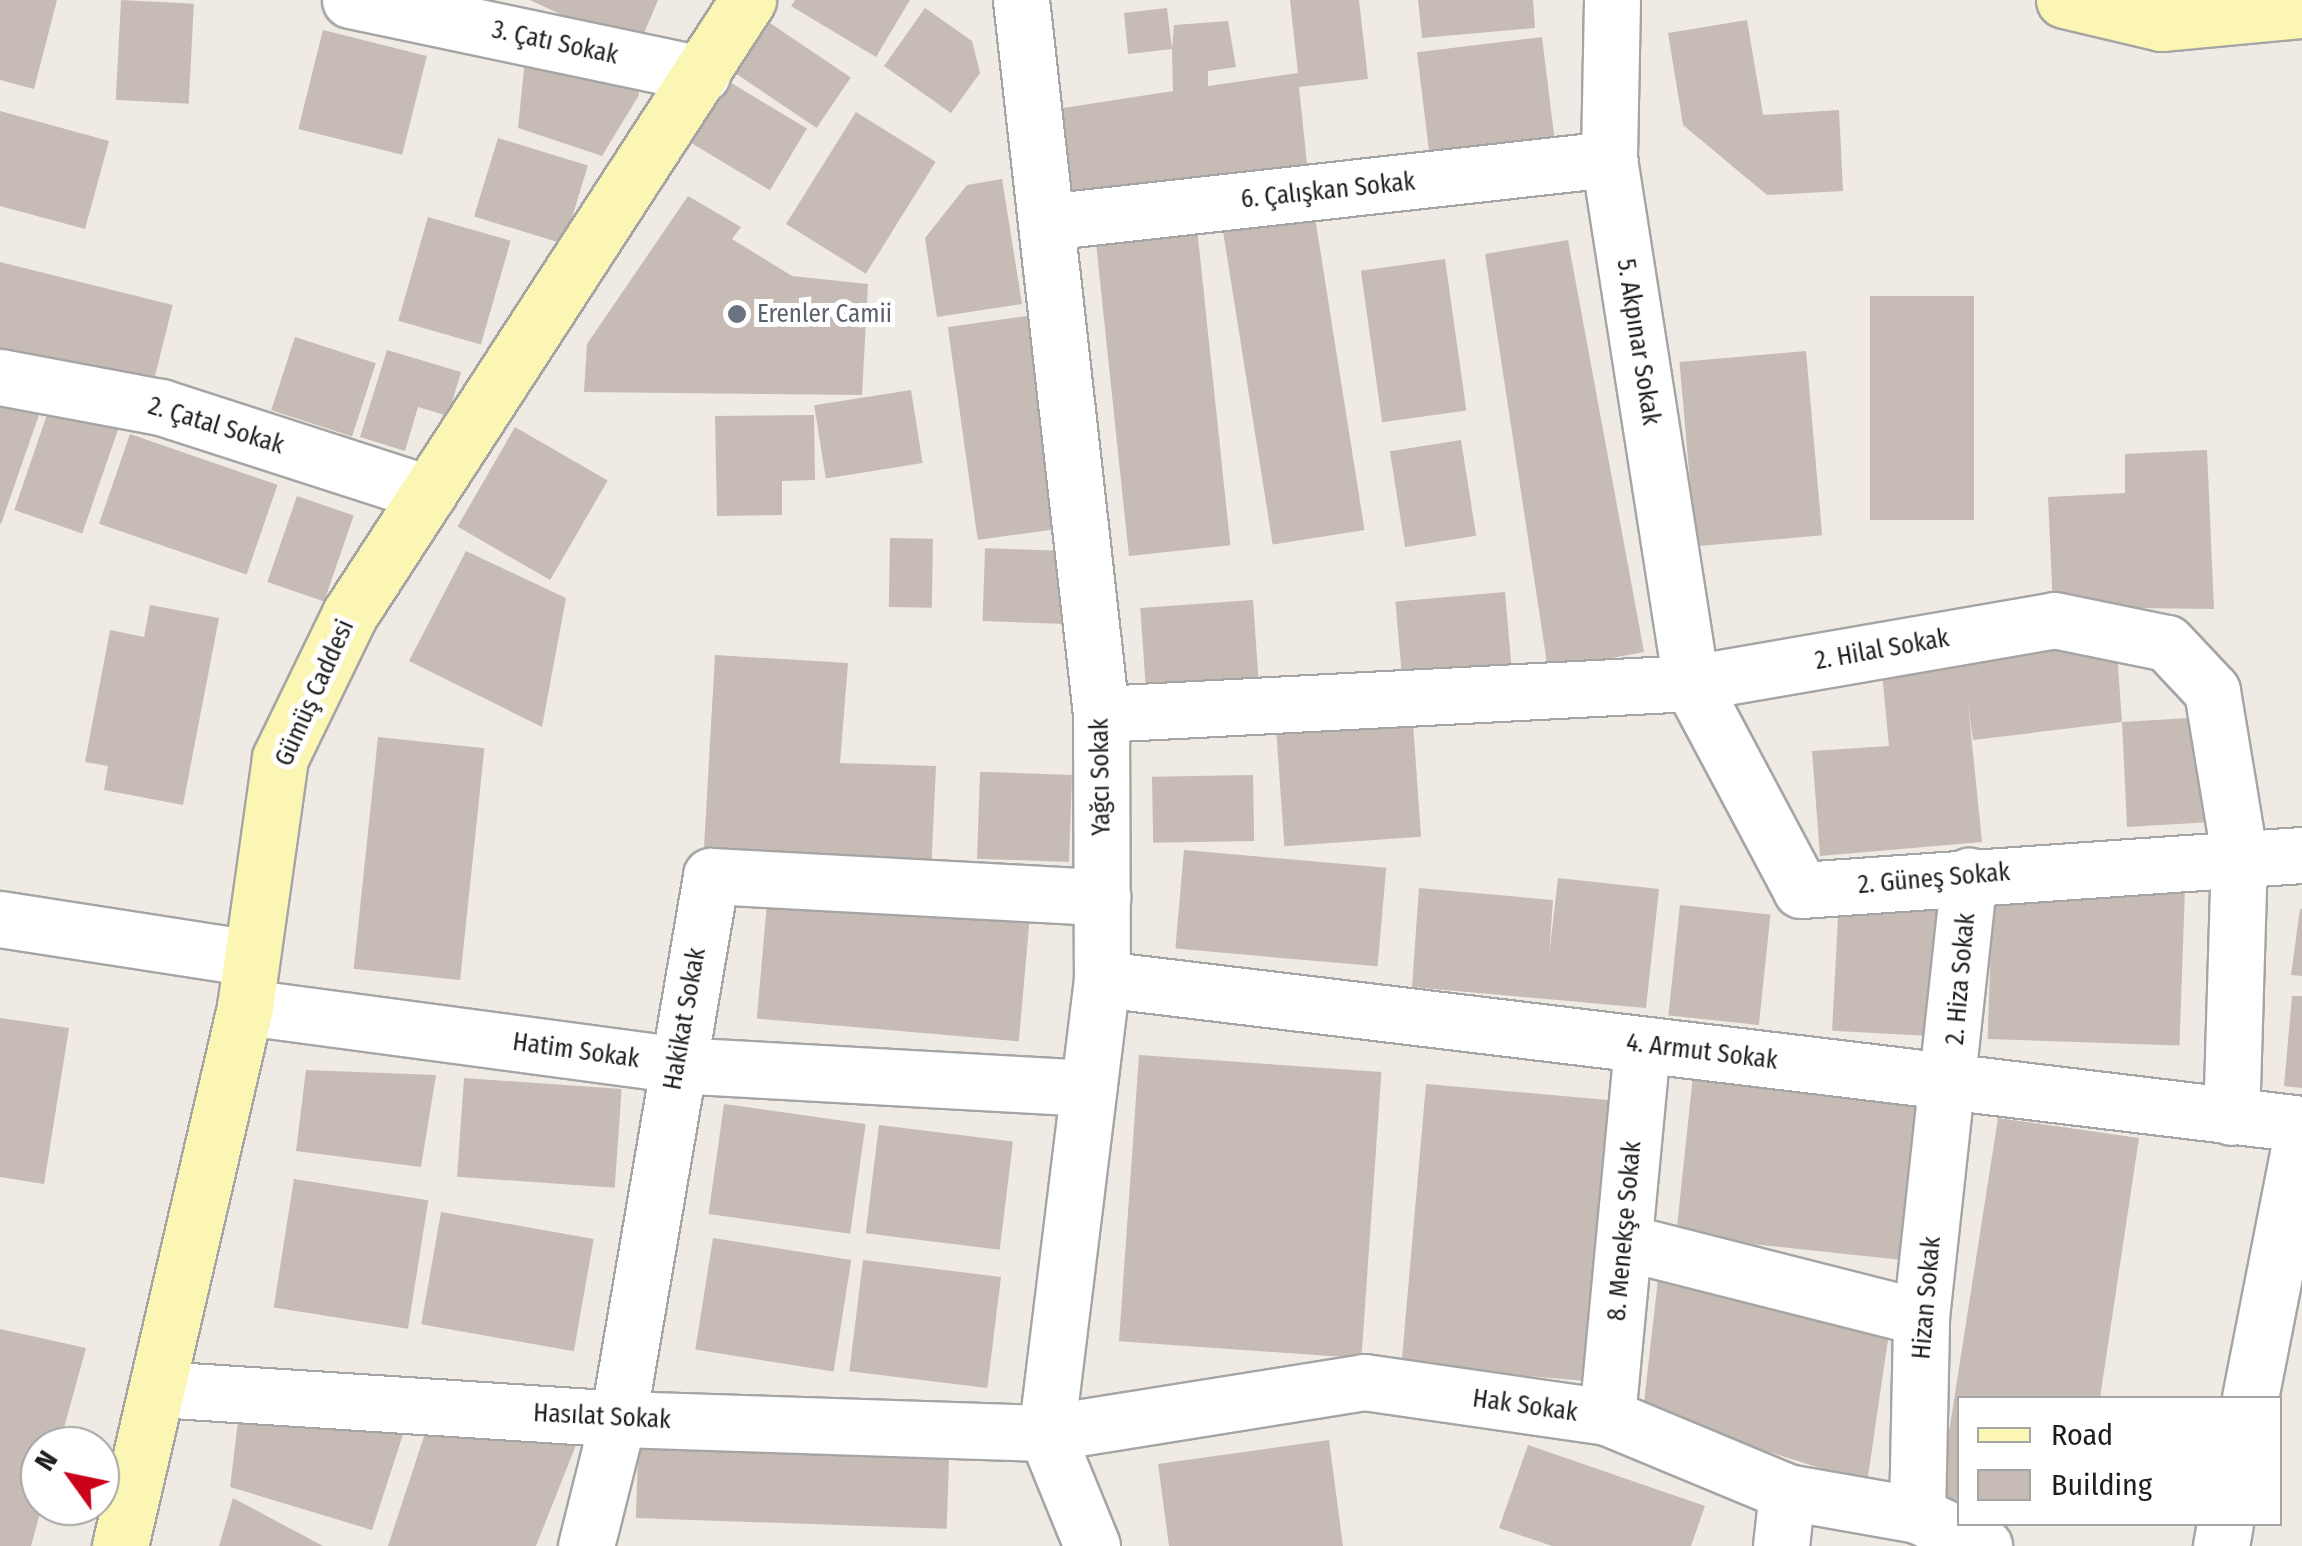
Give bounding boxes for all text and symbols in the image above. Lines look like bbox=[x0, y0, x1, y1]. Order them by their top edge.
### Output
street label: 3. Çatı Sokak bbox=[489, 15, 621, 71]
street label: 6. Çalışkan Sokak bbox=[1239, 167, 1417, 215]
street label: 5. Akpınar Sokak bbox=[1610, 257, 1666, 427]
place label: Erenler Camii bbox=[757, 299, 892, 329]
marker: Erenler Camii bbox=[726, 303, 748, 325]
street label: 2. Çatal Sokak bbox=[145, 391, 287, 461]
street label: Gümüş Caddesi bbox=[269, 615, 361, 771]
street label: 2. Hilal Sokak bbox=[1813, 623, 1951, 677]
street label: Yağcı Sokak bbox=[1085, 718, 1117, 836]
street label: 2. Güneş Sokak bbox=[1857, 857, 2011, 901]
street label: 2. Hiza Sokak bbox=[1940, 912, 1982, 1046]
street label: Hakikat Sokak bbox=[658, 946, 712, 1092]
street label: Hatim Sokak bbox=[511, 1027, 641, 1075]
street label: 4. Armut Sokak bbox=[1625, 1028, 1779, 1076]
street label: 8. Menekşe Sokak bbox=[1602, 1140, 1648, 1322]
street label: Hizan Sokak bbox=[1907, 1235, 1947, 1361]
street label: Hak Sokak bbox=[1471, 1384, 1579, 1428]
legend bbox=[1957, 1396, 2282, 1526]
street label: Hasılat Sokak bbox=[532, 1398, 672, 1436]
text: Road bbox=[2051, 1417, 2113, 1453]
north arrow bbox=[20, 1426, 120, 1526]
text: N bbox=[28, 1444, 65, 1477]
text: Building bbox=[2051, 1467, 2152, 1503]

